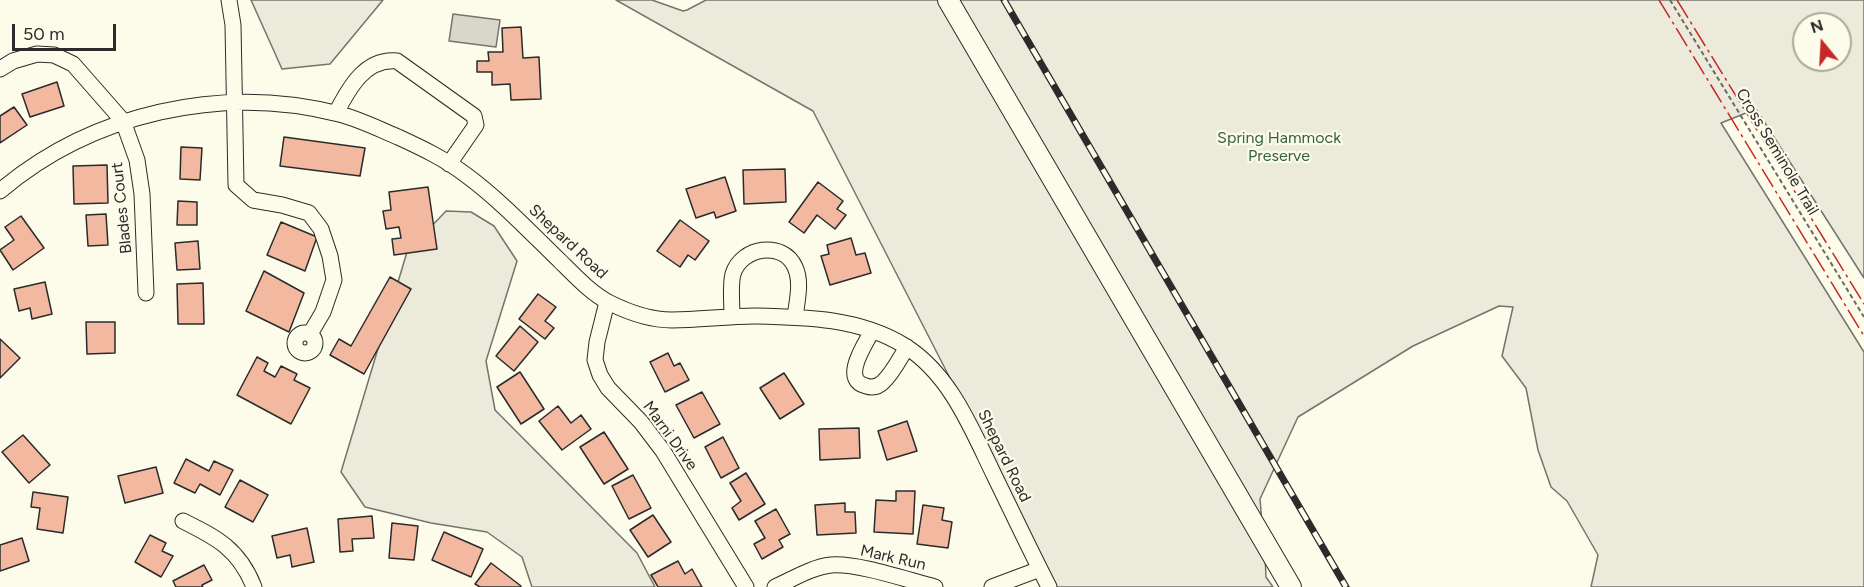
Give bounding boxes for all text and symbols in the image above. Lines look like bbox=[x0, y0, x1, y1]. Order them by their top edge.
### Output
scale bar bbox=[15, 12, 118, 50]
north arrow bbox=[1792, 12, 1852, 72]
text: N bbox=[1808, 15, 1826, 37]
text: 50 m bbox=[23, 23, 65, 45]
street label: Cross Seminole Trail bbox=[1732, 85, 1822, 219]
park label: Spring Hammock Preserve bbox=[1217, 128, 1341, 166]
street label: Blades Court bbox=[108, 161, 136, 255]
street label: Shepard Road bbox=[525, 201, 611, 283]
street label: Marni Drive bbox=[639, 398, 701, 474]
street label: Shepard Road bbox=[973, 407, 1035, 505]
street label: Mark Run bbox=[858, 541, 928, 575]

